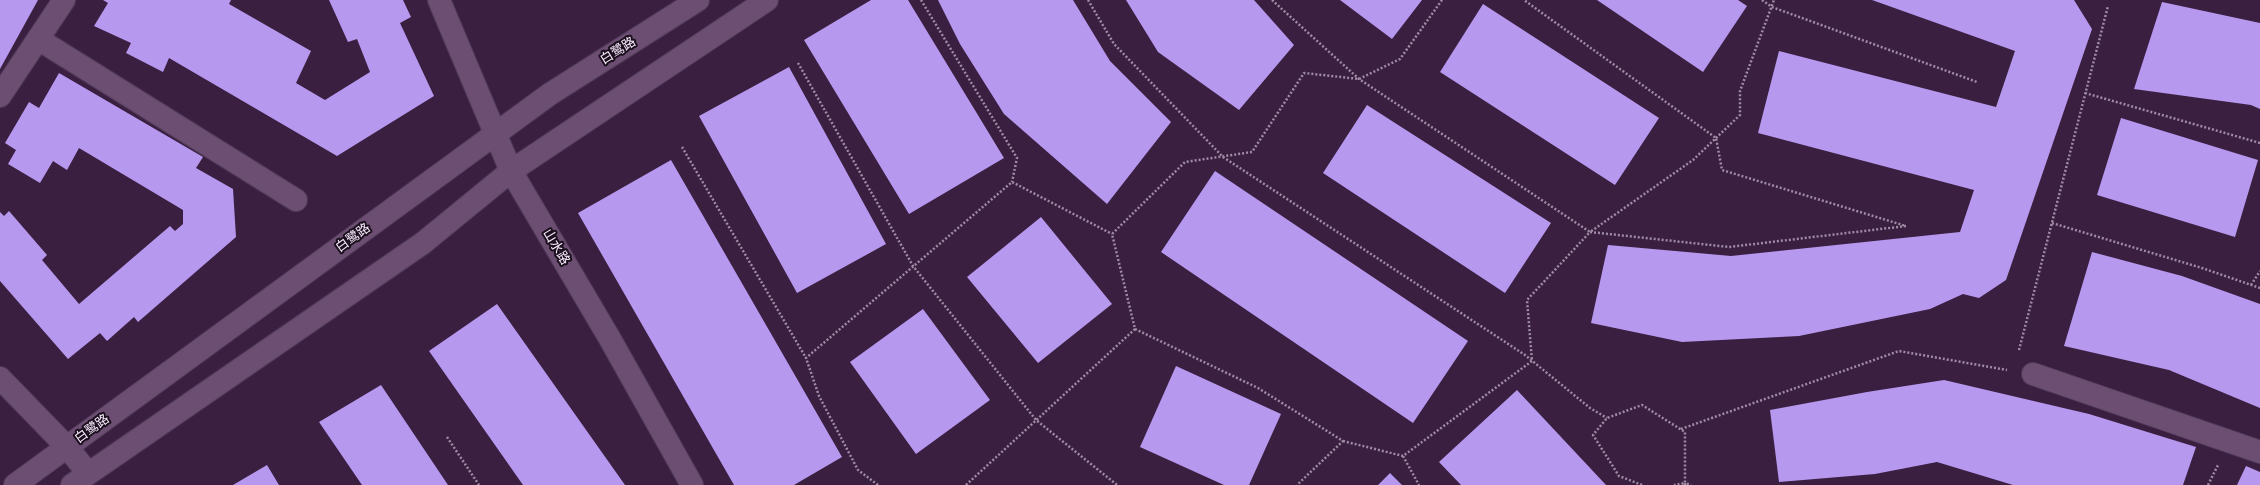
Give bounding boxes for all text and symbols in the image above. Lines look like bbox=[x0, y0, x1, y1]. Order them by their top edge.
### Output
street label: 白鹭路 bbox=[597, 34, 639, 68]
street label: 白鹭路 bbox=[333, 220, 373, 256]
street label: 山水路 bbox=[539, 226, 573, 268]
street label: 白鹭路 bbox=[72, 411, 112, 447]

